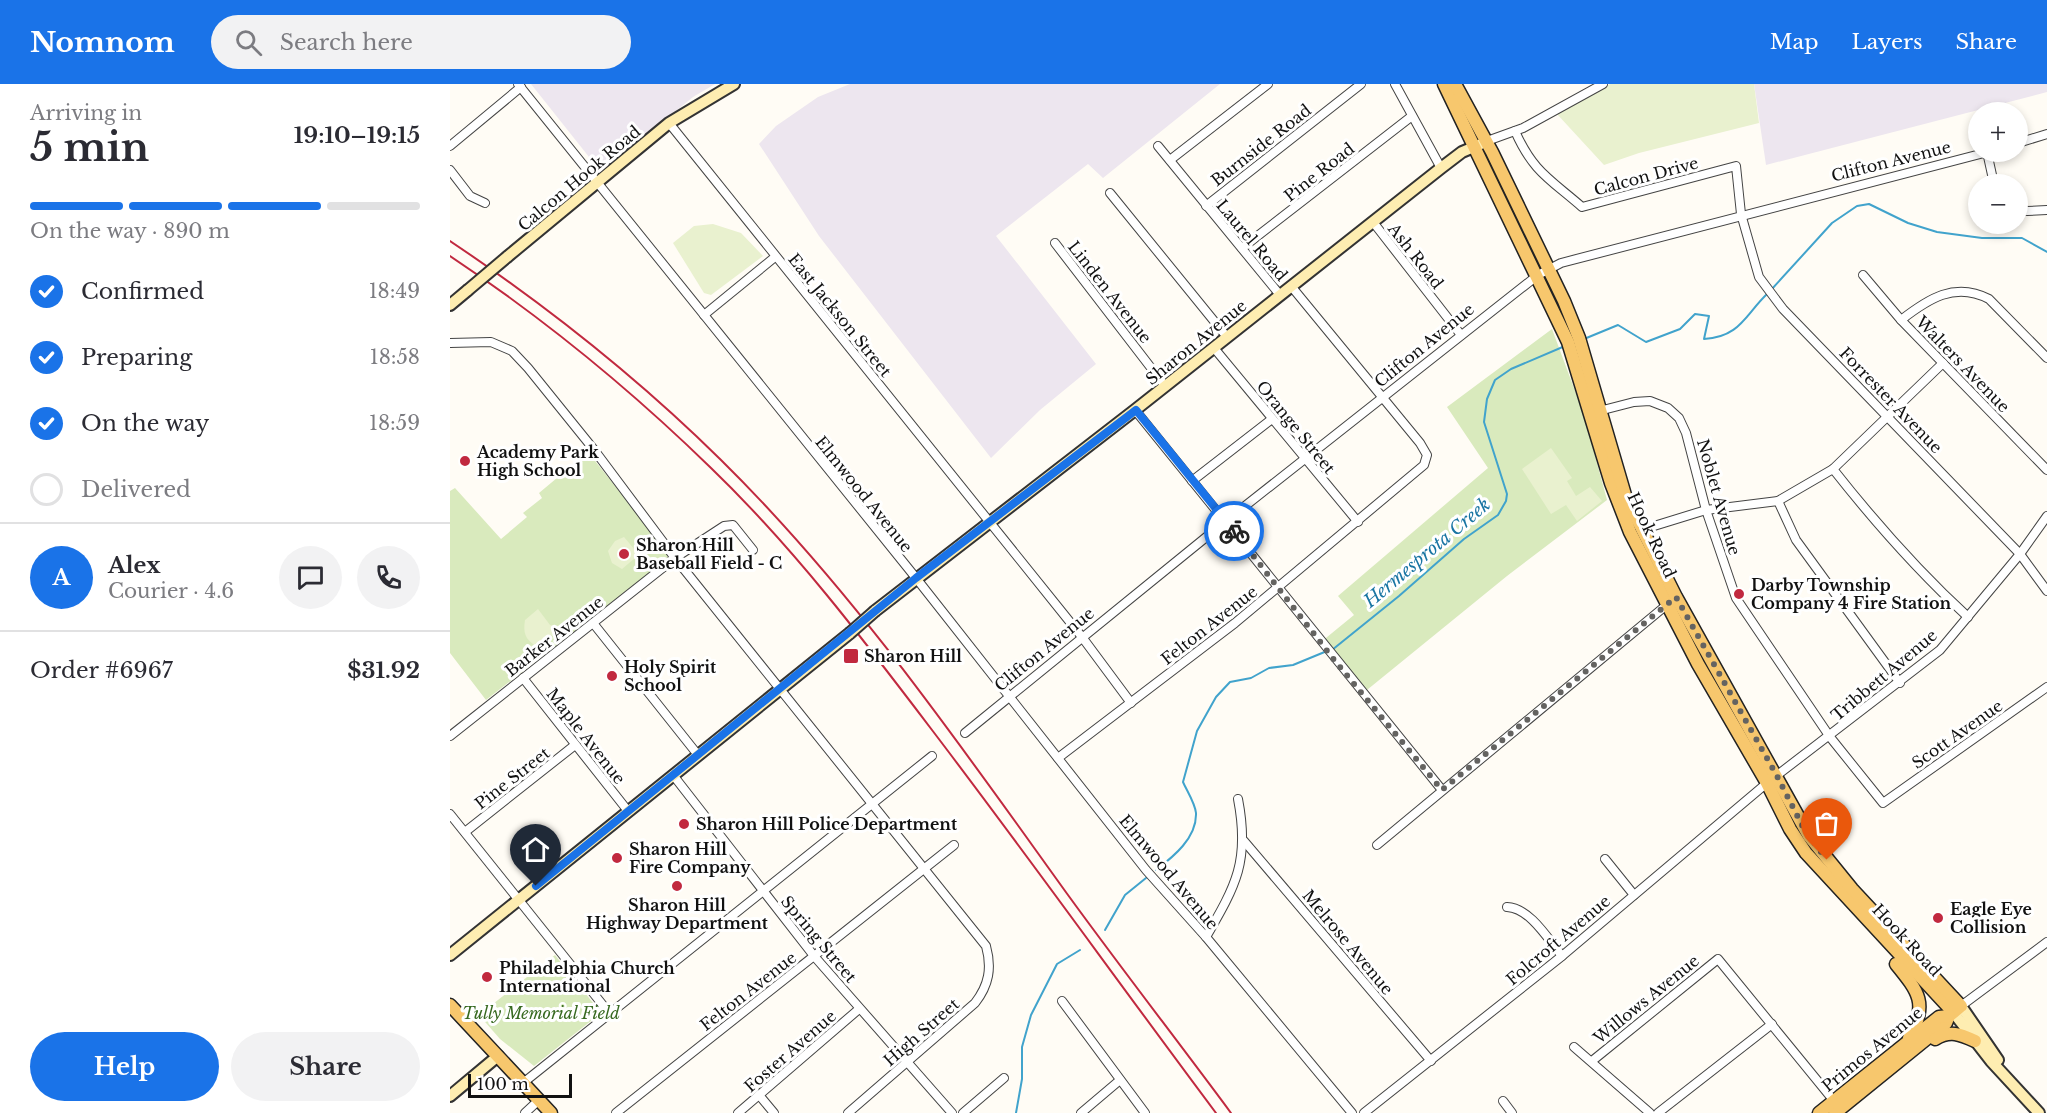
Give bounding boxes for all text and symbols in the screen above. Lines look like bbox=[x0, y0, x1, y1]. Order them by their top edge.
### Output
search box bbox=[211, 15, 631, 69]
text: Nomnom bbox=[30, 25, 175, 60]
icon: search bbox=[232, 26, 265, 59]
text: Search here bbox=[280, 29, 413, 56]
text: Map bbox=[1770, 29, 1819, 55]
text: Layers bbox=[1852, 29, 1923, 55]
text: Share bbox=[1956, 29, 2017, 55]
street label: Burnside Road bbox=[1207, 100, 1315, 190]
text: Arriving in bbox=[30, 101, 142, 125]
map controls bbox=[1968, 102, 2028, 234]
button: + bbox=[1968, 102, 2028, 162]
street label: Calcon Hook Road bbox=[514, 121, 644, 235]
text: 19:10–19:15 bbox=[294, 122, 420, 149]
text: 5 min bbox=[30, 123, 149, 172]
street label: Clifton Avenue bbox=[1829, 136, 1953, 186]
street label: Pine Road bbox=[1280, 138, 1358, 206]
street label: Calcon Drive bbox=[1592, 152, 1700, 200]
button: − bbox=[1968, 174, 2028, 234]
street label: Laurel Road bbox=[1212, 195, 1292, 285]
street label: Ash Road bbox=[1384, 218, 1448, 293]
text: On the way · 890 m bbox=[30, 219, 230, 243]
street label: Linden Avenue bbox=[1064, 237, 1156, 347]
street label: East Jackson Street bbox=[784, 249, 896, 381]
icon: check bbox=[30, 275, 63, 308]
text: Confirmed bbox=[81, 278, 204, 305]
text: 18:49 bbox=[369, 279, 420, 303]
street label: Sharon Avenue bbox=[1142, 295, 1250, 389]
street label: Clifton Avenue bbox=[1370, 299, 1478, 391]
street label: Walters Avenue bbox=[1911, 311, 2014, 416]
icon: check bbox=[30, 341, 63, 374]
street label: Forrester Avenue bbox=[1835, 343, 1947, 457]
text: Preparing bbox=[81, 344, 192, 371]
text: 18:58 bbox=[370, 345, 420, 369]
street label: Orange Street bbox=[1252, 376, 1340, 478]
icon: check bbox=[30, 407, 63, 440]
text: On the way bbox=[81, 410, 209, 437]
text: 18:59 bbox=[369, 411, 420, 435]
street label: Elmwood Avenue bbox=[811, 432, 917, 556]
street label: Noblet Avenue bbox=[1693, 436, 1745, 558]
place label: Academy Park High School bbox=[476, 442, 599, 480]
marker: Academy Park High School bbox=[458, 454, 472, 468]
text: Delivered bbox=[81, 476, 191, 503]
street label: Hook Road bbox=[1623, 489, 1681, 581]
water label: Hermesprota Creek bbox=[1358, 494, 1495, 613]
courier bbox=[1204, 501, 1264, 561]
icon: bike bbox=[1218, 515, 1251, 548]
place label: Sharon Hill Baseball Field - C bbox=[636, 535, 782, 573]
button: chat bbox=[279, 546, 342, 609]
button: phone bbox=[357, 546, 420, 609]
marker: Sharon Hill Baseball Field - C bbox=[617, 547, 631, 561]
text: Alex bbox=[108, 552, 161, 579]
text: A bbox=[53, 564, 70, 591]
place label: Darby Township Company 4 Fire Station bbox=[1751, 575, 1952, 613]
text: Courier · 4.6 bbox=[108, 579, 234, 603]
street label: Felton Avenue bbox=[1157, 581, 1261, 669]
marker: Darby Township Company 4 Fire Station bbox=[1732, 587, 1746, 601]
street label: Barker Avenue bbox=[501, 591, 607, 681]
street label: Clifton Avenue bbox=[990, 603, 1098, 695]
street label: Tribbett Avenue bbox=[1827, 625, 1941, 725]
place label: Sharon Hill bbox=[864, 646, 962, 666]
marker: Sharon Hill bbox=[842, 647, 860, 665]
text: Order #6967 bbox=[30, 657, 173, 684]
text: $31.92 bbox=[347, 657, 420, 684]
place label: Holy Spirit School bbox=[624, 657, 717, 695]
marker: Holy Spirit School bbox=[605, 669, 619, 683]
street label: Maple Avenue bbox=[542, 684, 630, 788]
street label: Scott Avenue bbox=[1908, 695, 2006, 773]
street label: Pine Street bbox=[471, 743, 553, 813]
pin bbox=[1801, 798, 1852, 860]
icon: bag bbox=[1810, 807, 1843, 840]
street label: Elmwood Avenue bbox=[1115, 811, 1223, 933]
place label: Sharon Hill Police Department bbox=[696, 814, 958, 834]
marker: Sharon Hill Police Department bbox=[677, 817, 691, 831]
pin bbox=[510, 824, 561, 886]
icon: home bbox=[519, 833, 552, 866]
place label: Sharon Hill Fire Company bbox=[629, 839, 751, 877]
marker: Sharon Hill Fire Company bbox=[610, 851, 624, 865]
marker: Sharon Hill Highway Department bbox=[670, 879, 684, 893]
street label: Melrose Avenue bbox=[1298, 886, 1398, 998]
street label: Spring Street bbox=[777, 891, 861, 987]
street label: Folcroft Avenue bbox=[1502, 891, 1614, 989]
place label: Sharon Hill Highway Department bbox=[586, 895, 769, 933]
street label: Hook Road bbox=[1868, 899, 1946, 981]
place label: Eagle Eye Collision bbox=[1950, 899, 2032, 937]
marker: Eagle Eye Collision bbox=[1931, 911, 1945, 925]
street label: Felton Avenue bbox=[696, 947, 800, 1035]
street label: Willows Avenue bbox=[1588, 950, 1703, 1048]
place label: Philadelphia Church International bbox=[499, 958, 675, 996]
marker: Philadelphia Church International bbox=[480, 970, 494, 984]
street label: High Street bbox=[879, 994, 963, 1070]
street label: Primos Avenue bbox=[1818, 1002, 1926, 1096]
park label: Tully Memorial Field bbox=[462, 1003, 620, 1023]
street label: Foster Avenue bbox=[740, 1006, 840, 1096]
button: Help bbox=[30, 1032, 219, 1101]
button: Share bbox=[231, 1032, 420, 1101]
scale bar bbox=[468, 1071, 572, 1098]
text: 100 m bbox=[477, 1074, 529, 1094]

